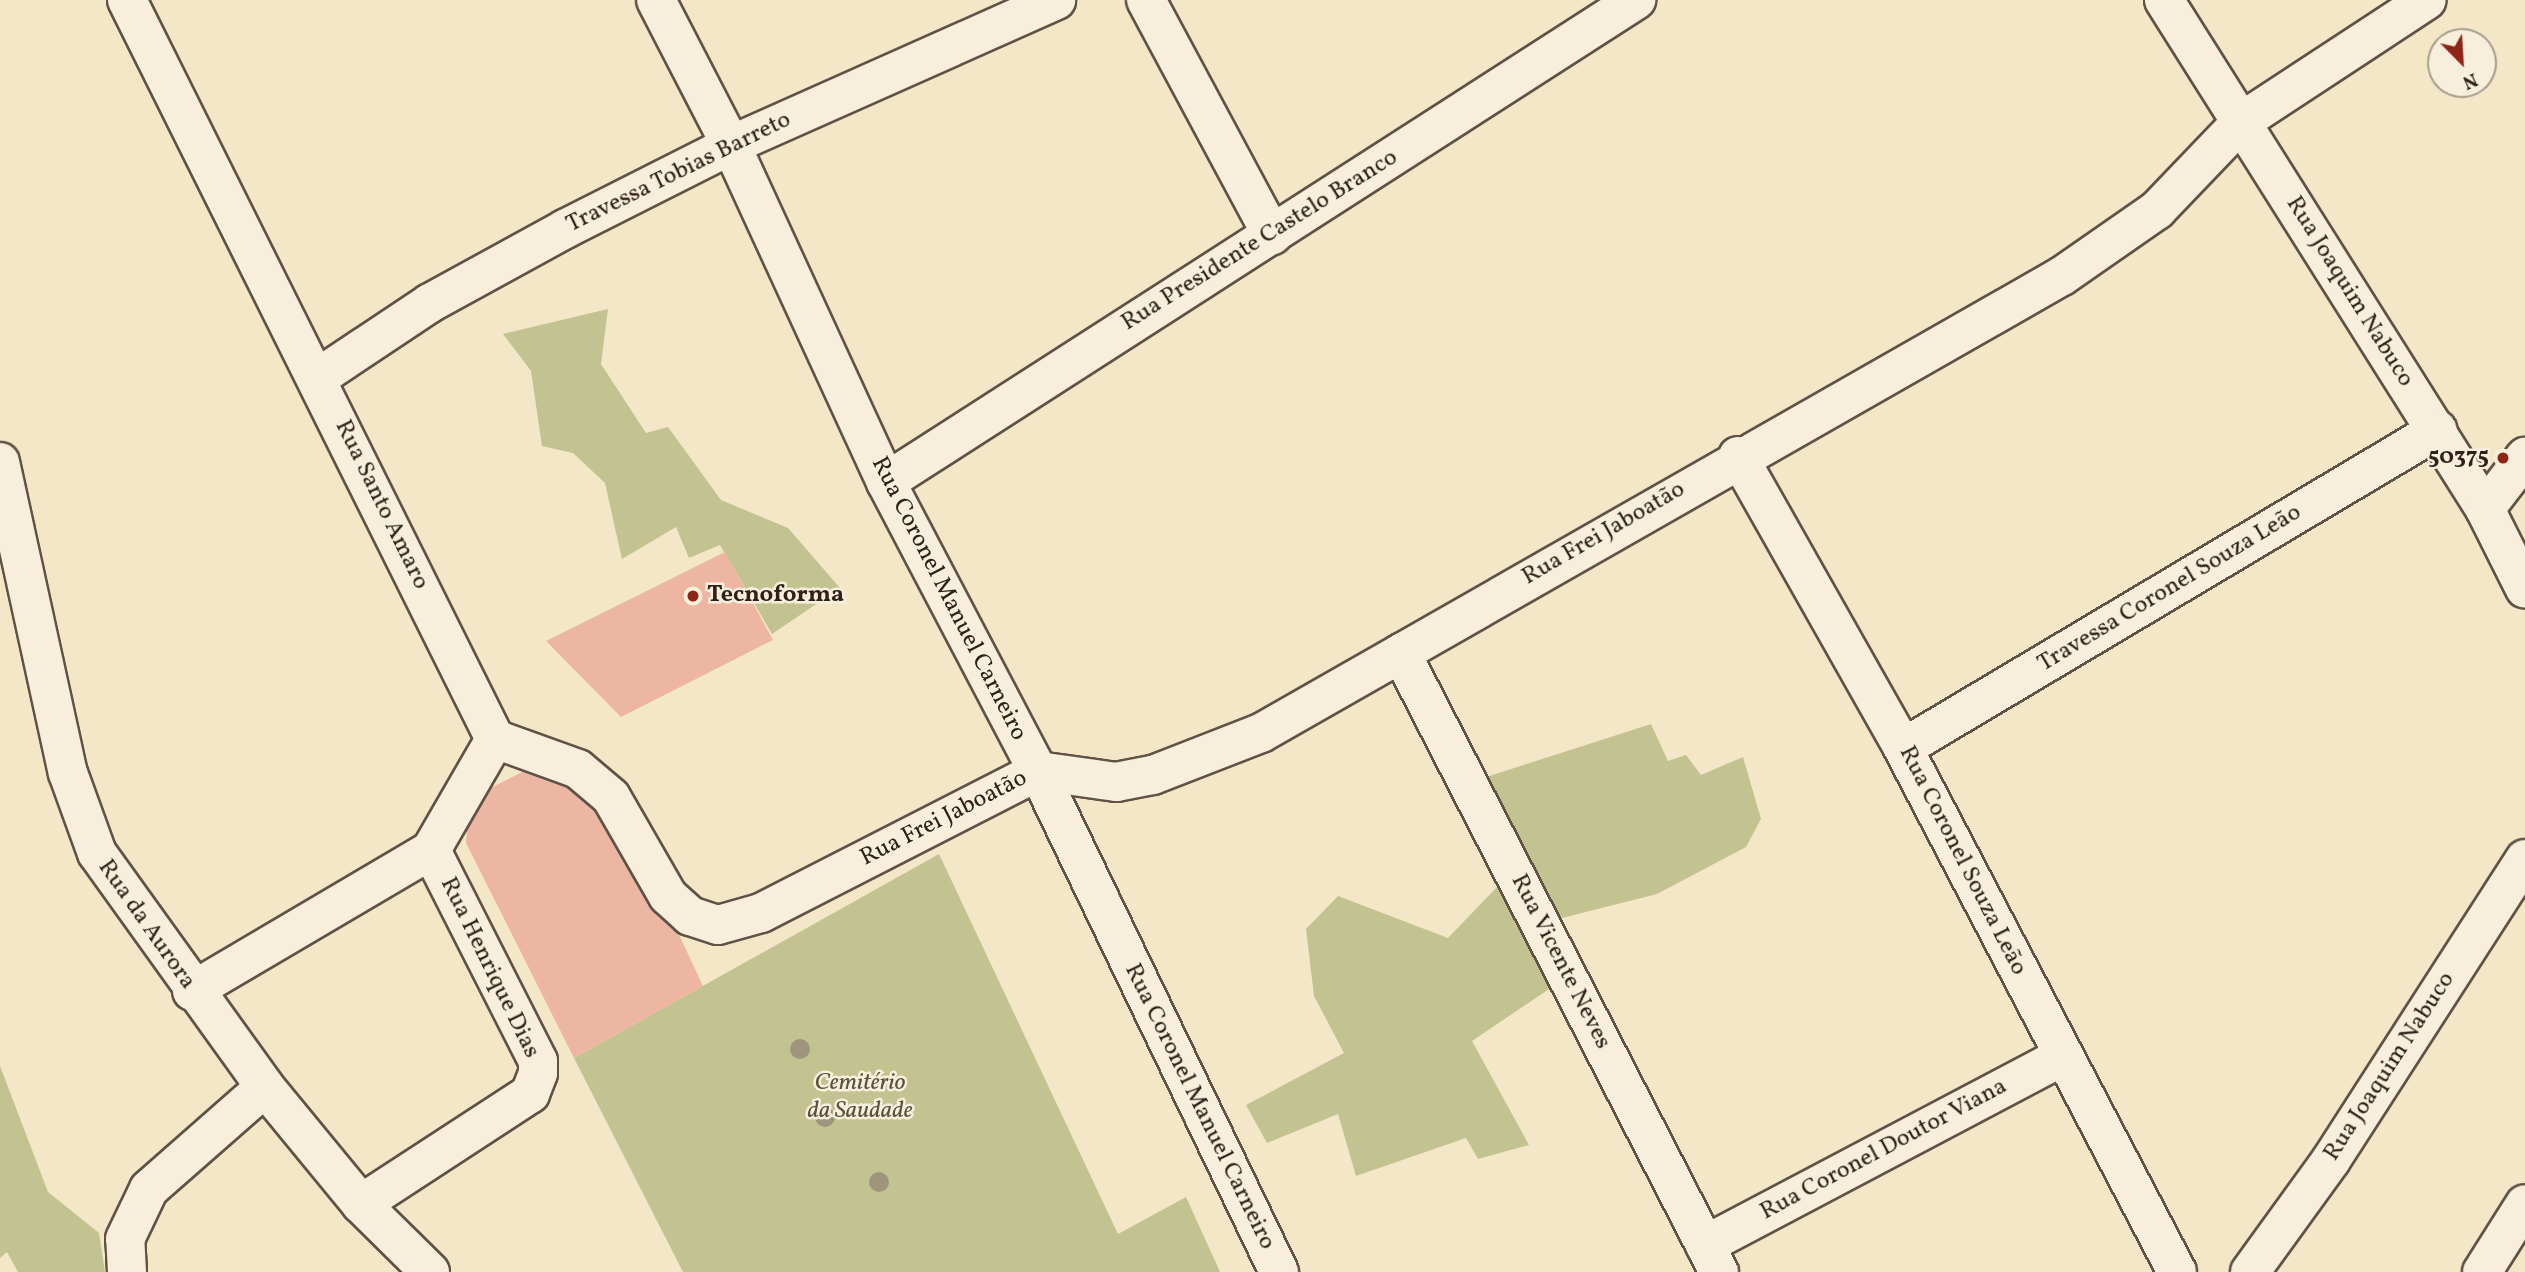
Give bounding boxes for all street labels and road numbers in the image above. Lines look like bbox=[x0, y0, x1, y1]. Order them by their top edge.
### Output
street label: Travessa Tobias Barreto bbox=[562, 106, 796, 240]
street label: Rua Presidente Castelo Branco bbox=[1117, 144, 1403, 338]
street label: Rua Joaquim Nabuco bbox=[2279, 191, 2419, 393]
street label: Rua Santo Amaro bbox=[328, 416, 434, 594]
street label: Rua Coronel Manuel Carneiro bbox=[864, 452, 1032, 746]
street label: Rua Frei Jaboatão bbox=[1517, 476, 1691, 592]
street label: Travessa Coronel Souza Leão bbox=[2033, 499, 2307, 679]
street label: Rua Coronel Souza Leão bbox=[1892, 742, 2032, 980]
street label: Rua Frei Jaboatão bbox=[856, 765, 1032, 873]
street label: Rua da Aurora bbox=[91, 855, 201, 995]
street label: Rua Vicente Neves bbox=[1503, 869, 1617, 1055]
street label: Rua Henrique Dias bbox=[433, 873, 545, 1063]
street label: Rua Coronel Manuel Carneiro bbox=[1117, 959, 1281, 1255]
street label: Rua Joaquim Nabuco bbox=[2318, 967, 2462, 1167]
street label: Rua Coronel Doutor Viana bbox=[1755, 1072, 2013, 1228]

